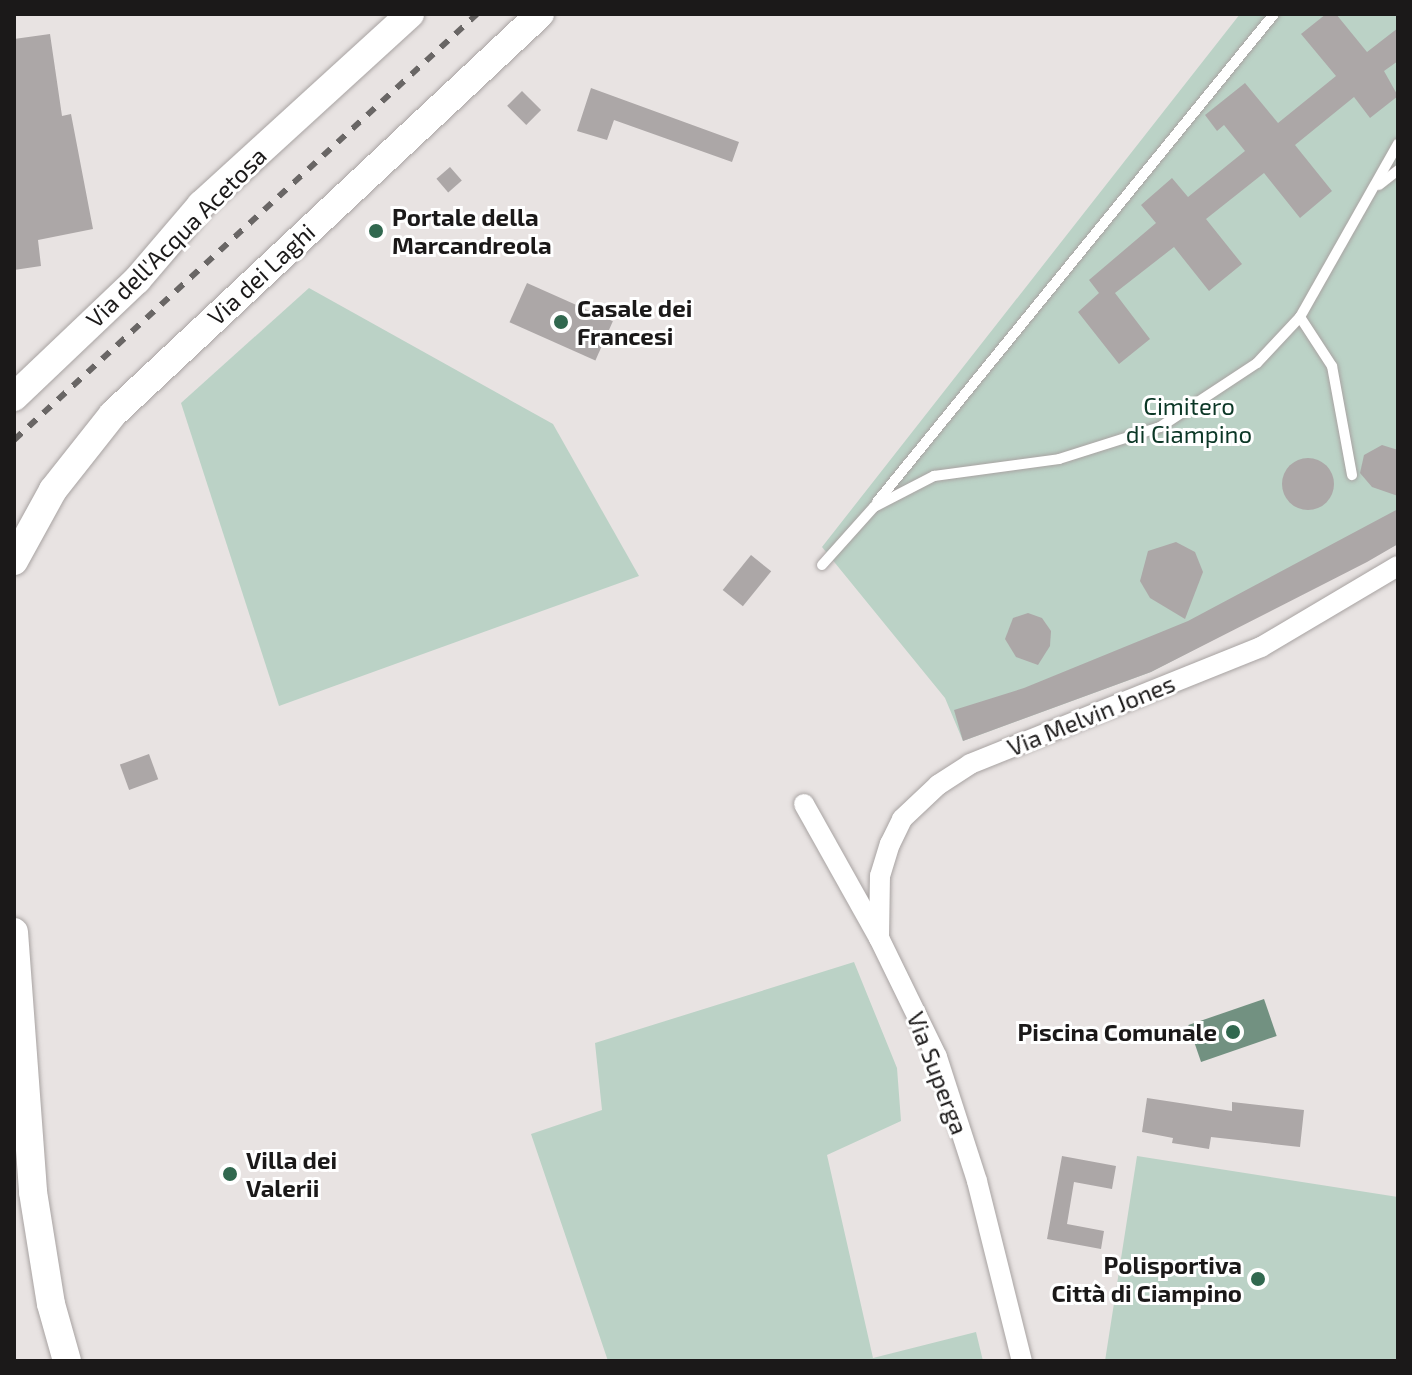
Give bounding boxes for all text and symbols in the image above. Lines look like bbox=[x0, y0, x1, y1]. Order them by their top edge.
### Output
street label: Via dell'Acqua Acetosa bbox=[80, 141, 272, 333]
place label: Portale della Marcandreola bbox=[392, 203, 552, 259]
street label: Via dei Laghi bbox=[202, 217, 320, 331]
marker: Portale della Marcandreola bbox=[367, 222, 385, 240]
place label: Casale dei Francesi bbox=[577, 294, 692, 350]
marker: Casale dei Francesi bbox=[552, 313, 570, 331]
park label: Cimitero di Ciampino bbox=[1126, 392, 1252, 448]
street label: Via Melvin Jones bbox=[1003, 668, 1179, 762]
street label: Via Superga bbox=[901, 1008, 975, 1138]
place label: Piscina Comunale bbox=[1018, 1018, 1217, 1046]
marker: Piscina Comunale bbox=[1224, 1023, 1242, 1041]
place label: Villa dei Valerii bbox=[246, 1146, 337, 1202]
marker: Villa dei Valerii bbox=[221, 1165, 239, 1183]
place label: Polisportiva Città di Ciampino bbox=[1051, 1251, 1242, 1307]
marker: Polisportiva Città di Ciampino bbox=[1249, 1270, 1267, 1288]

